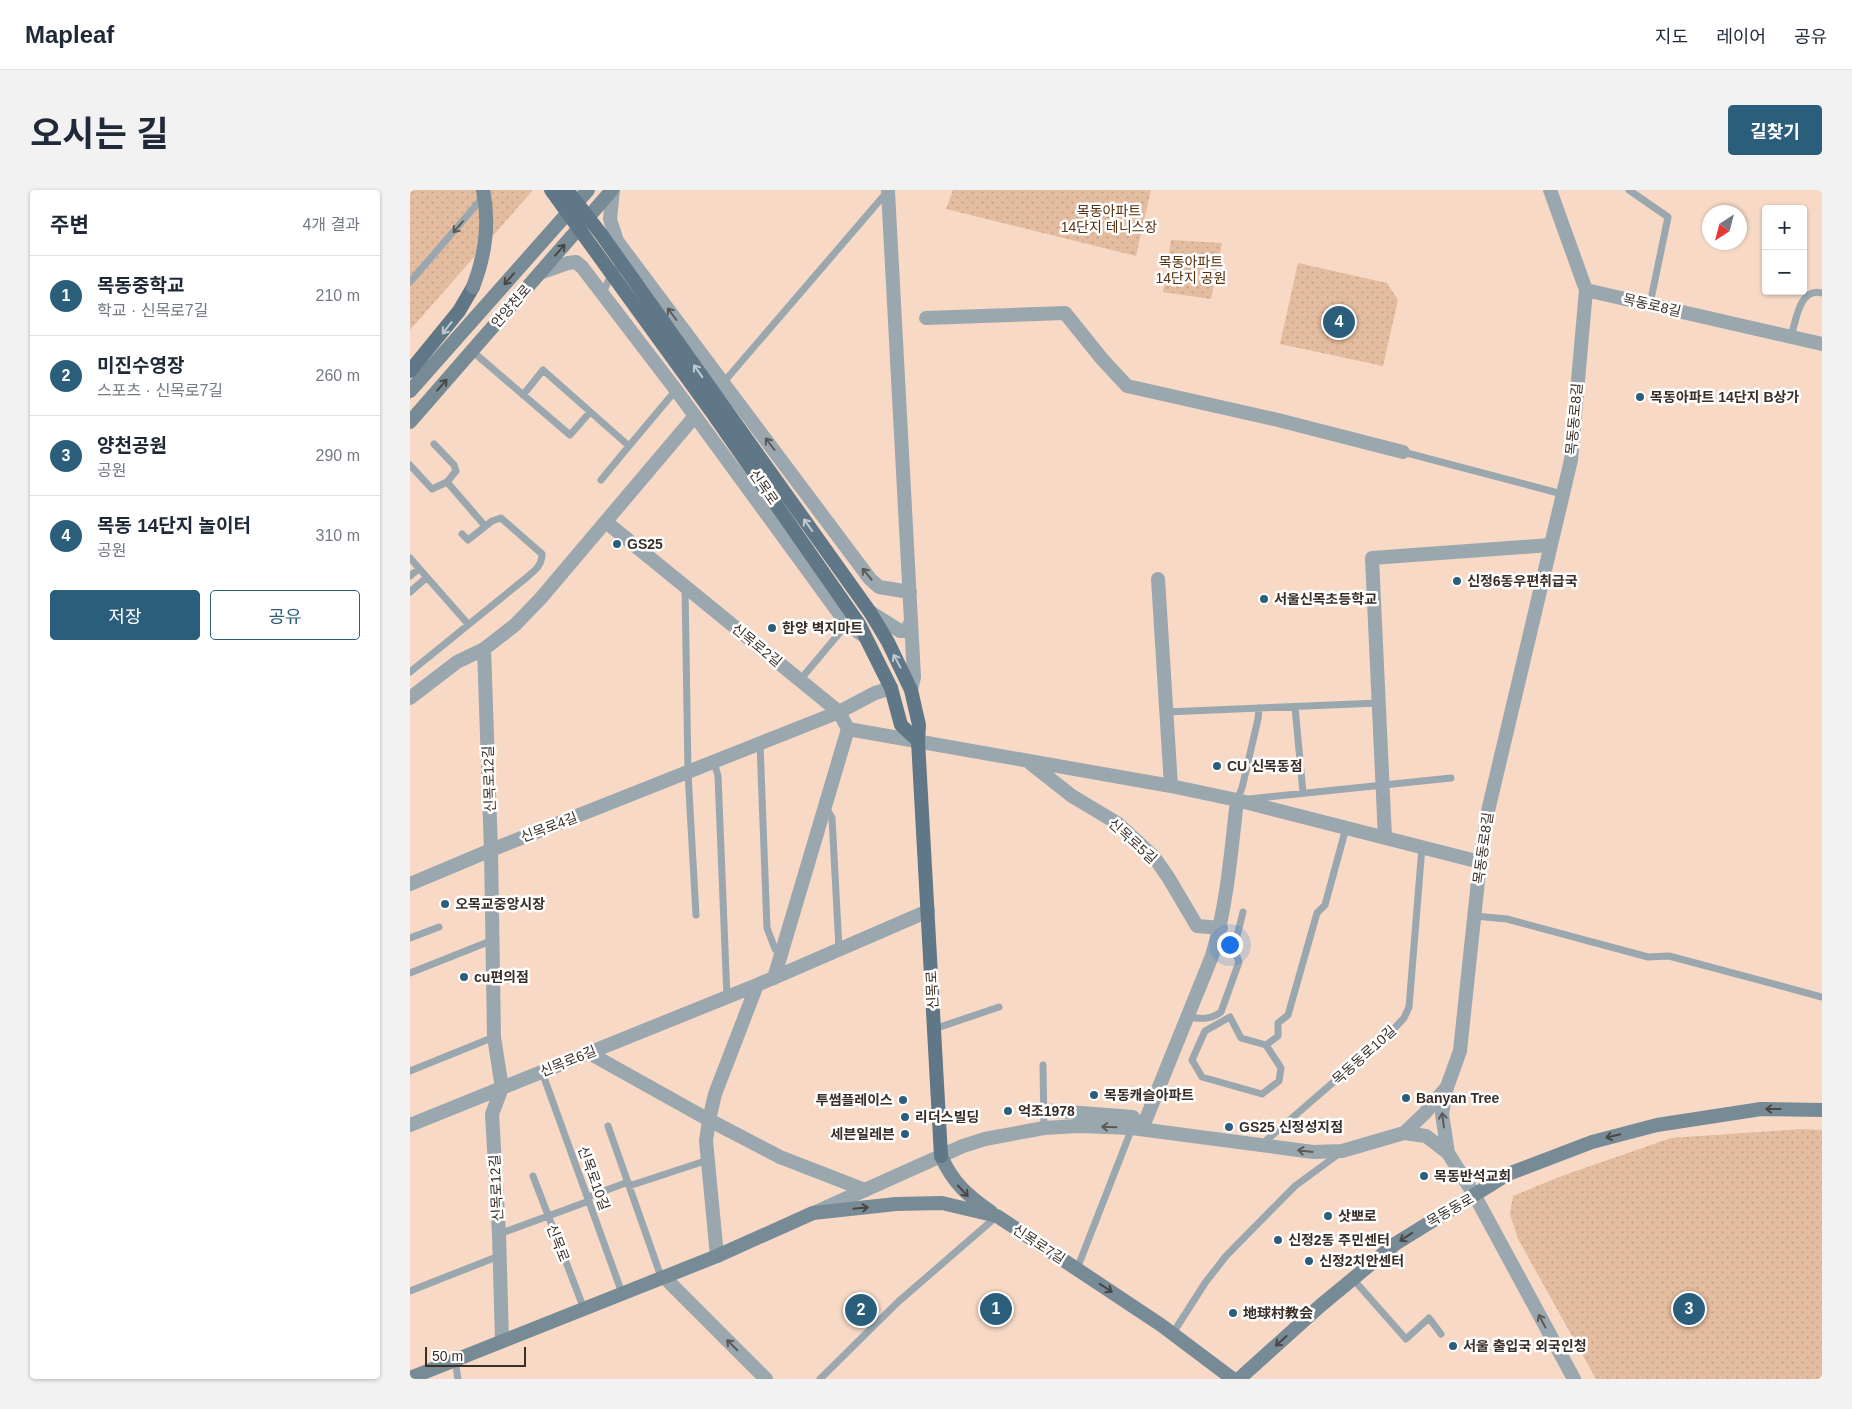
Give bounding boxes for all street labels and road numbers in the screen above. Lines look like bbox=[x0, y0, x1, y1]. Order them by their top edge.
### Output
street label: 안양천로 bbox=[488, 281, 534, 331]
street label: 목동로8길 bbox=[1621, 291, 1683, 319]
street label: 목동동로8길 bbox=[1563, 382, 1585, 456]
street label: 신목로 bbox=[746, 467, 782, 508]
street label: 신목로2길 bbox=[729, 620, 785, 670]
street label: 신목로12길 bbox=[480, 745, 498, 813]
street label: 신목로4길 bbox=[518, 809, 580, 845]
street label: 목동동로8길 bbox=[1470, 811, 1496, 885]
street label: 신목로5길 bbox=[1106, 815, 1160, 867]
street label: 신목로 bbox=[923, 970, 941, 1010]
street label: 목동동로10길 bbox=[1329, 1022, 1399, 1088]
street label: 신목로6길 bbox=[538, 1042, 598, 1080]
street label: 신목로10길 bbox=[575, 1144, 613, 1212]
street label: 신목로12길 bbox=[486, 1154, 506, 1222]
street label: 목동동로 bbox=[1424, 1190, 1476, 1230]
street label: 신목로7길 bbox=[1010, 1221, 1068, 1267]
street label: 신목로 bbox=[544, 1222, 572, 1264]

